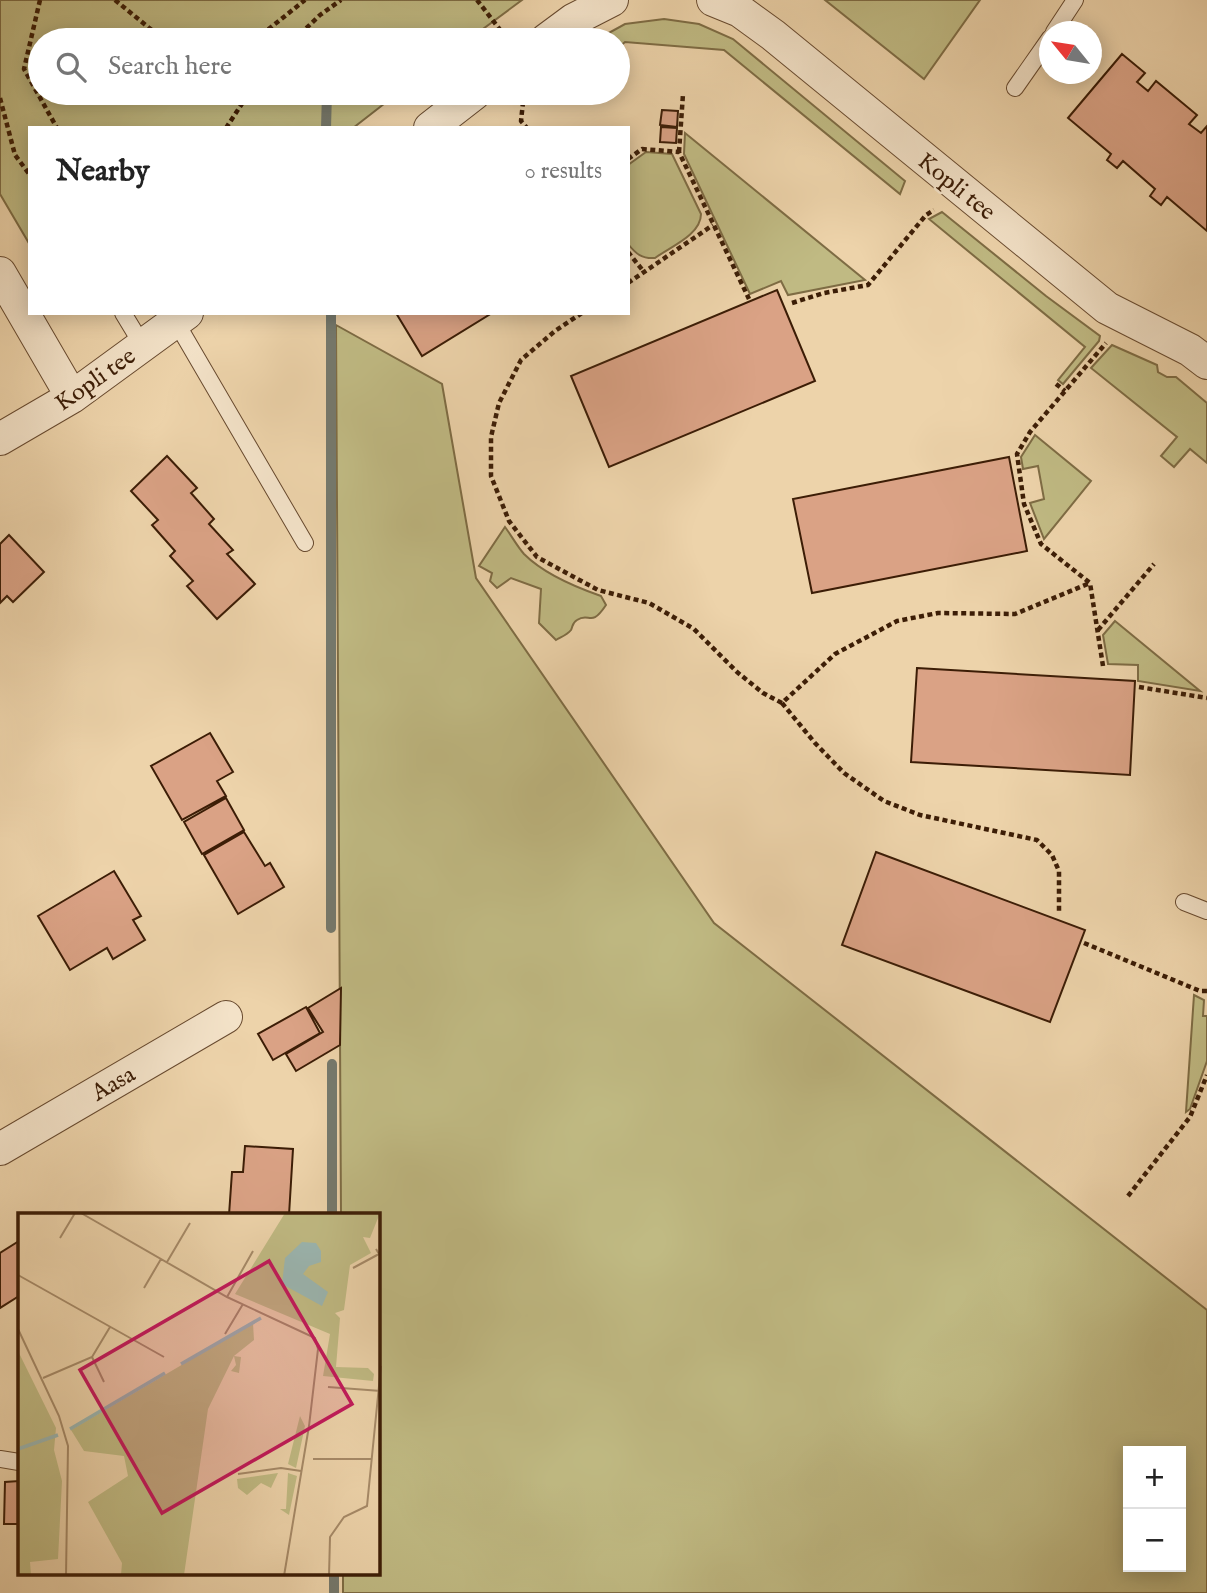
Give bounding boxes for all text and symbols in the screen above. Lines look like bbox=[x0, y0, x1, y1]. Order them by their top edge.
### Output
north arrow bbox=[1039, 21, 1102, 84]
search box bbox=[28, 28, 630, 105]
icon: search bbox=[52, 48, 90, 86]
text: Search here bbox=[108, 50, 232, 83]
street label: Kopli tee bbox=[911, 146, 1001, 228]
text: Nearby bbox=[56, 153, 149, 191]
text: 0 results bbox=[524, 157, 602, 186]
street label: Kopli tee bbox=[49, 341, 142, 419]
street label: Aasa bbox=[85, 1059, 142, 1110]
inset map bbox=[18, 1213, 380, 1576]
map controls bbox=[1123, 1446, 1186, 1572]
button: + bbox=[1123, 1446, 1186, 1509]
button: − bbox=[1123, 1509, 1186, 1572]

